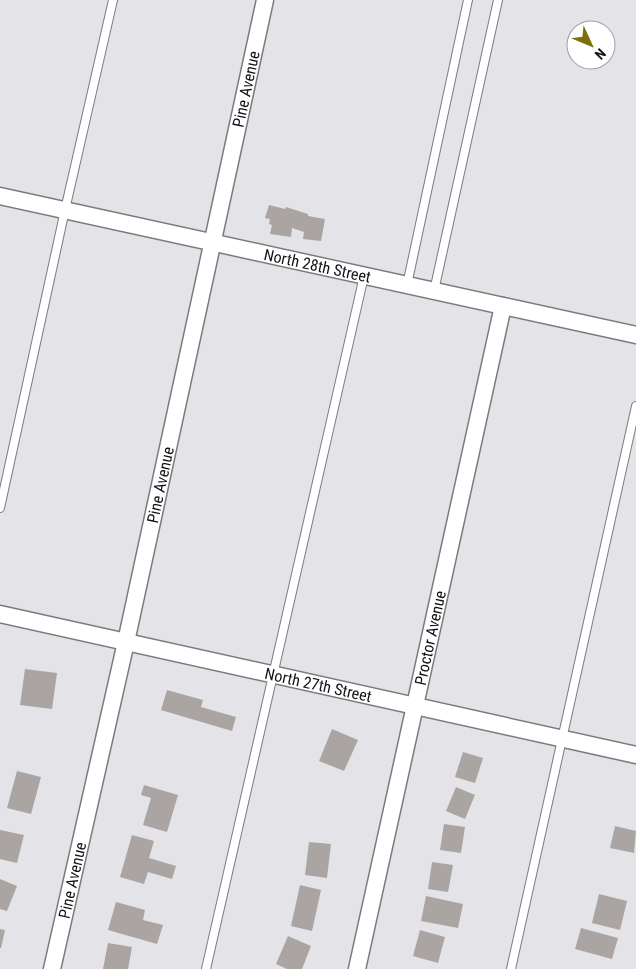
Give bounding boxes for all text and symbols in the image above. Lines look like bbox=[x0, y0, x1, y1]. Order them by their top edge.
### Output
north arrow bbox=[566, 20, 616, 70]
text: N bbox=[592, 45, 609, 63]
street label: Pine Avenue bbox=[229, 49, 264, 129]
street label: North 28th Street bbox=[262, 245, 373, 287]
street label: Pine Avenue bbox=[143, 445, 178, 525]
street label: Proctor Avenue bbox=[411, 589, 450, 687]
street label: North 27th Street bbox=[263, 664, 374, 706]
street label: Pine Avenue bbox=[55, 840, 90, 920]

